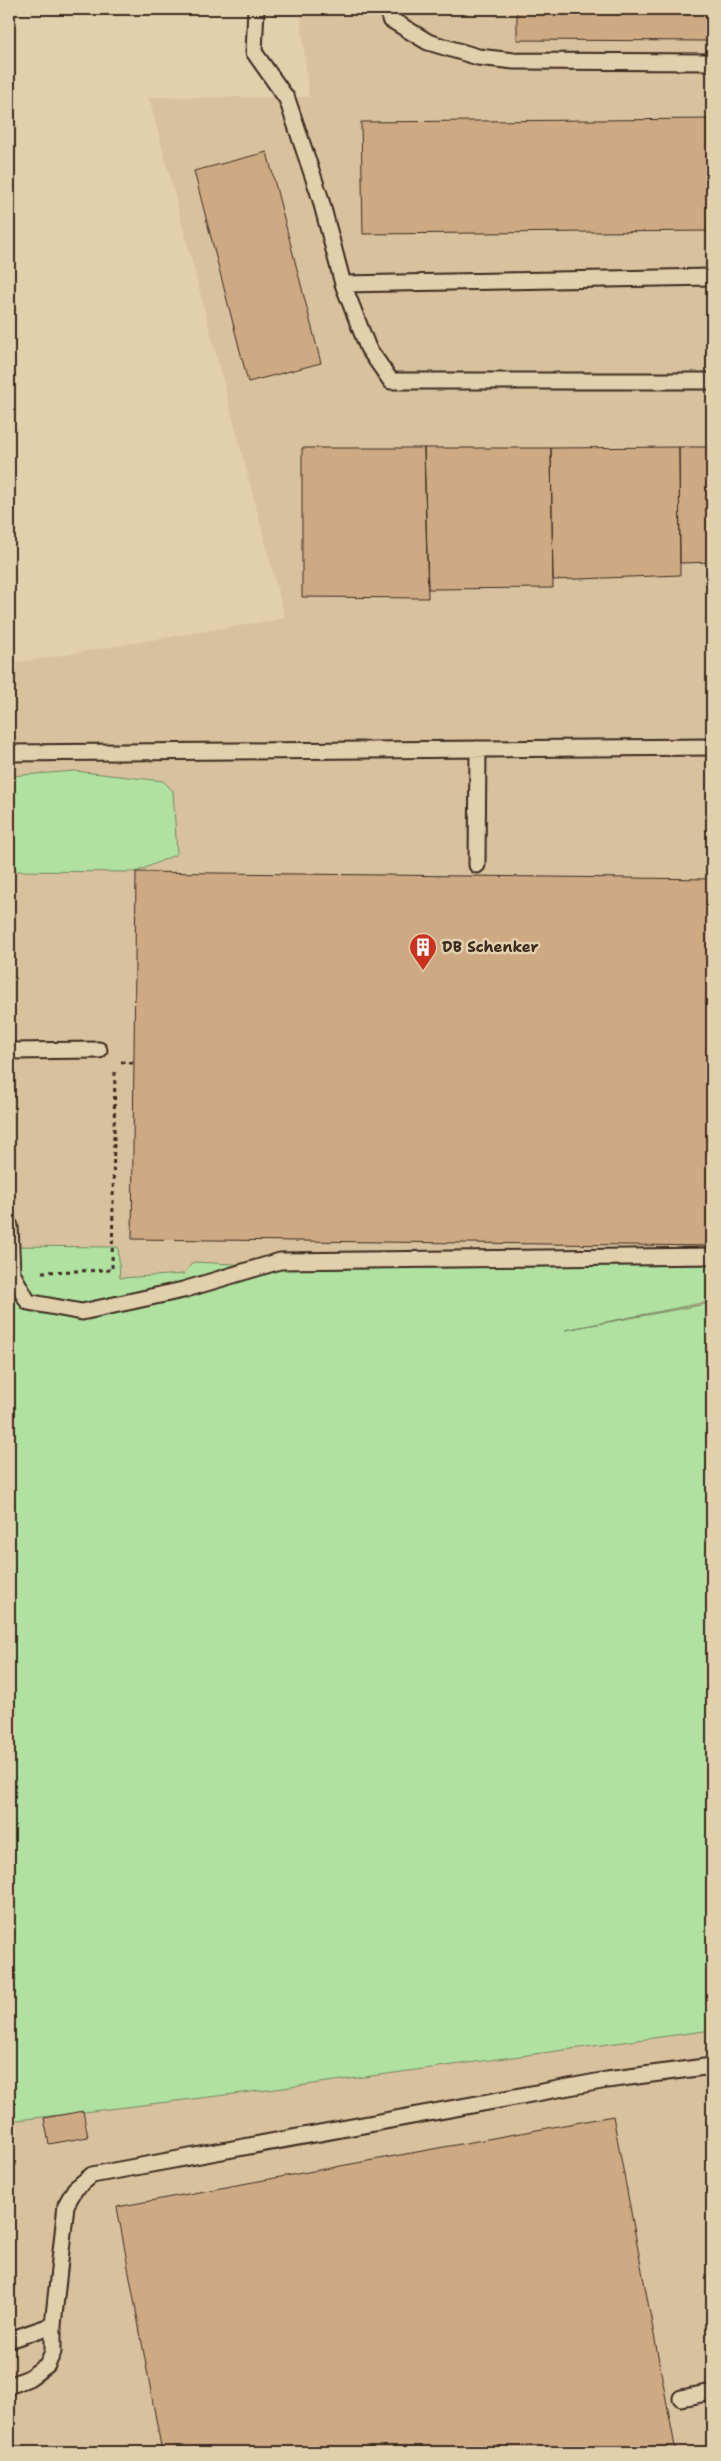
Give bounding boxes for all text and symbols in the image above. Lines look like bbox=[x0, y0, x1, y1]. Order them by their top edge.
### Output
building icon: DB Schenker bbox=[408, 932, 438, 971]
place label: DB Schenker bbox=[442, 937, 539, 957]

